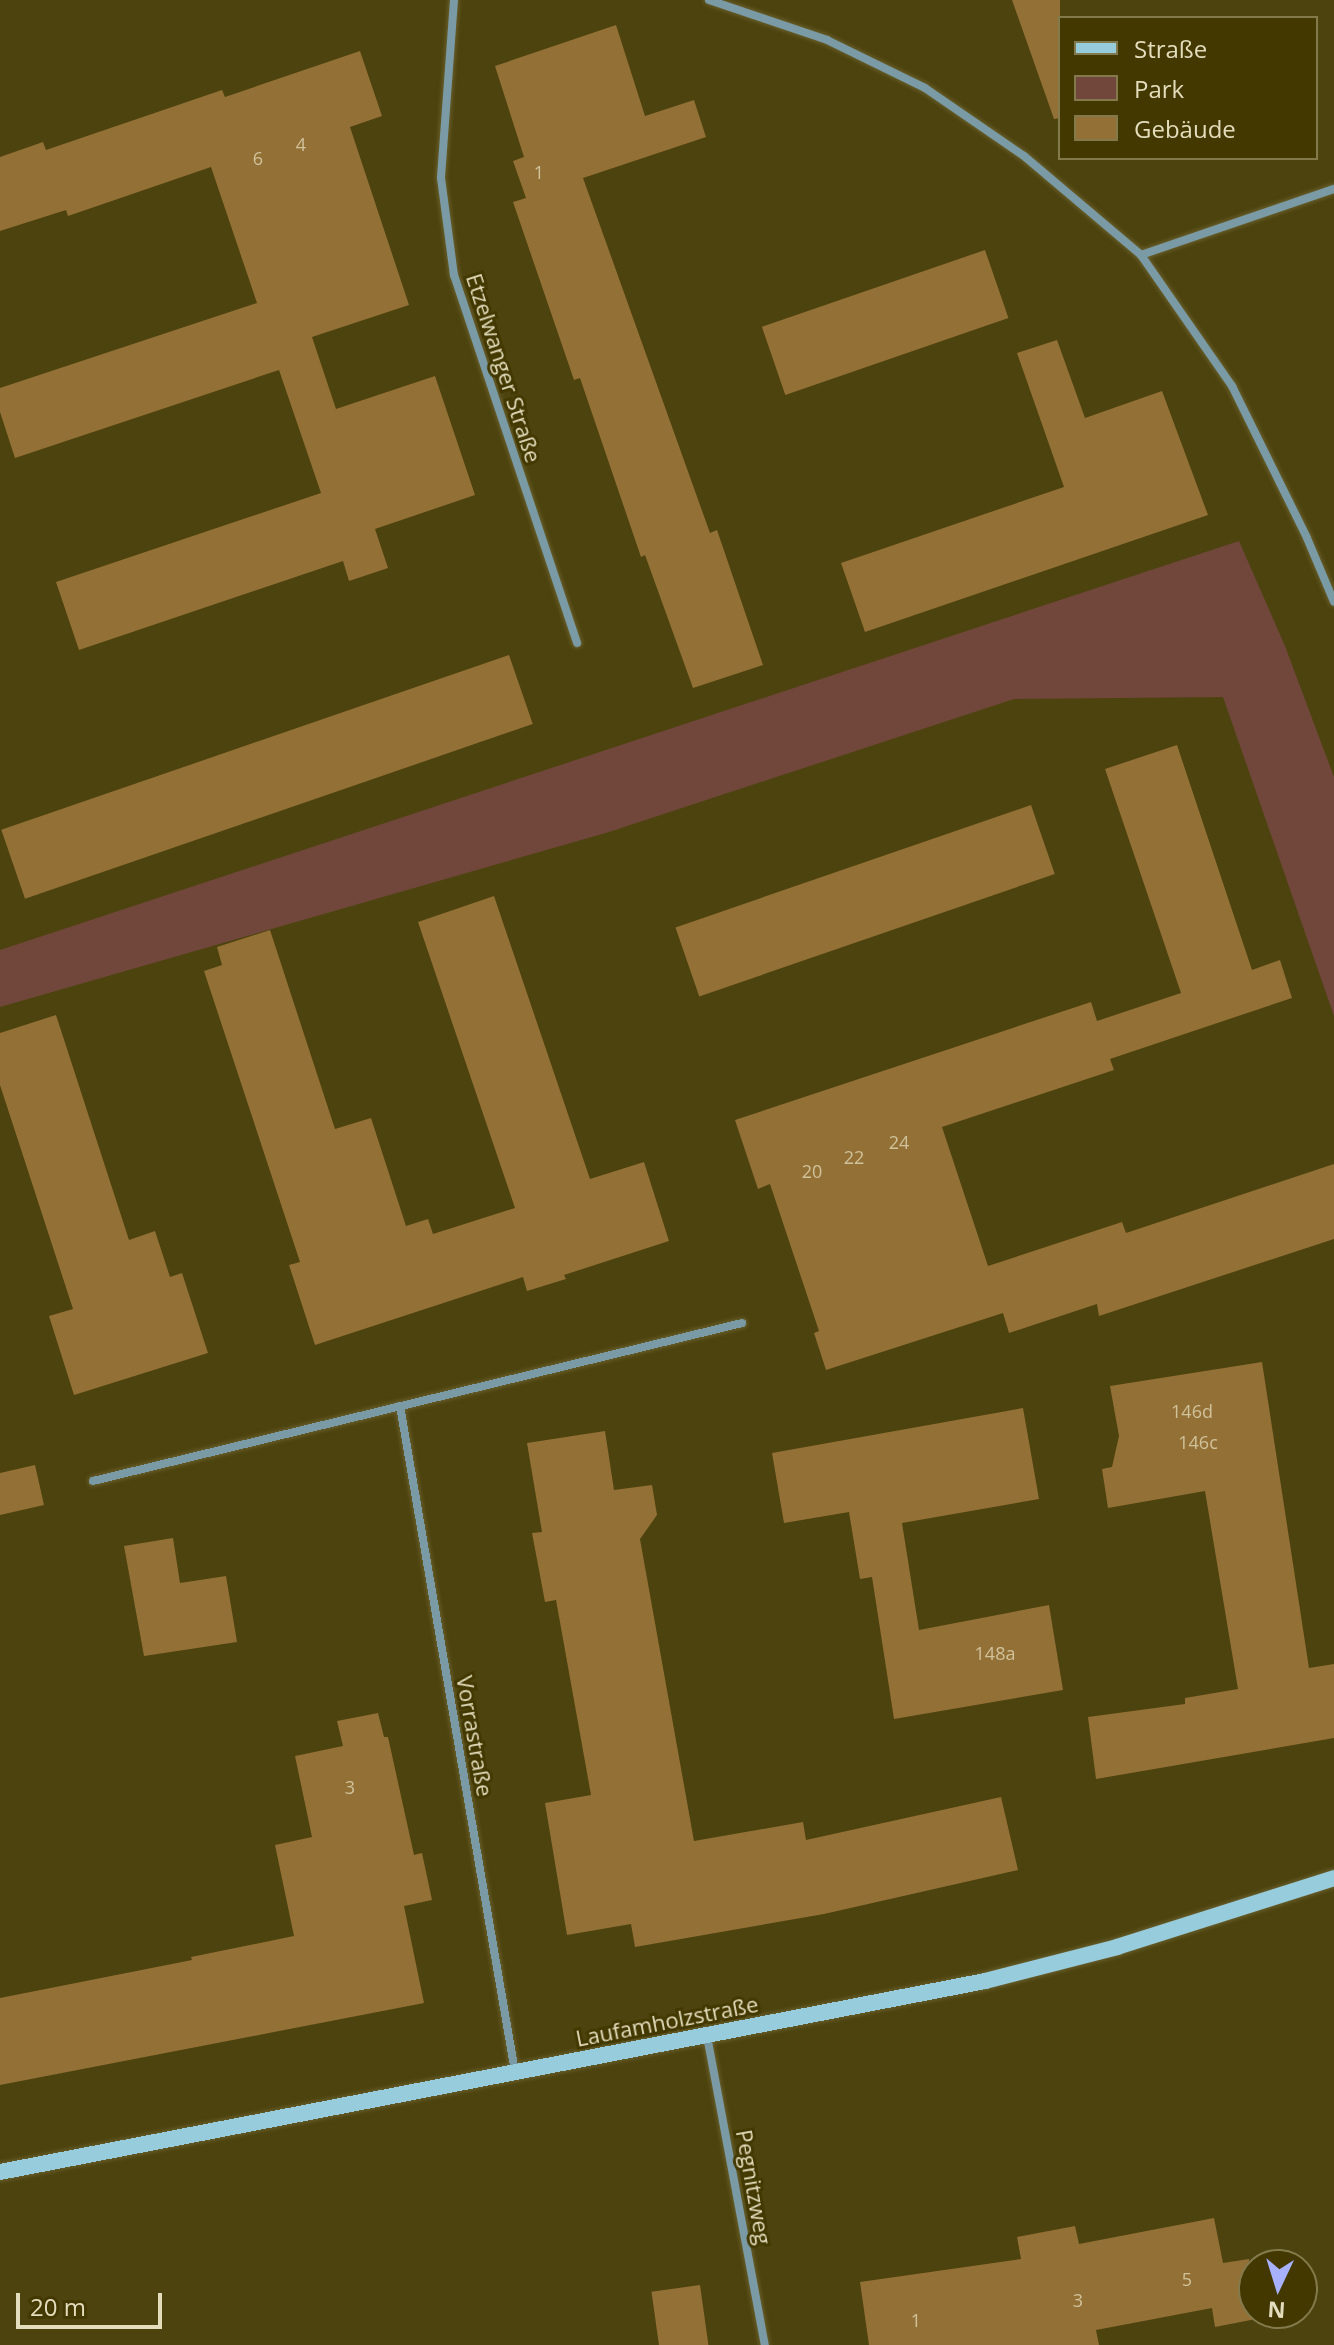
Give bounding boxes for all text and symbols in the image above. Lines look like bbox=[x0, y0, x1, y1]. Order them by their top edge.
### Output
legend bbox=[1058, 16, 1318, 160]
text: Straße bbox=[1134, 32, 1207, 65]
text: Park bbox=[1134, 72, 1184, 105]
text: Gebäude bbox=[1134, 112, 1236, 145]
house number: 4 bbox=[296, 133, 306, 155]
house number: 6 bbox=[253, 147, 263, 169]
house number: 1 bbox=[534, 161, 544, 183]
street label: Etzelwanger Straße bbox=[461, 270, 547, 466]
house number: 24 bbox=[889, 1131, 909, 1153]
house number: 22 bbox=[844, 1146, 864, 1168]
house number: 20 bbox=[802, 1160, 822, 1182]
house number: 146d bbox=[1171, 1400, 1213, 1422]
house number: 146c bbox=[1178, 1431, 1218, 1453]
house number: 148a bbox=[975, 1642, 1015, 1664]
street label: Vorrastraße bbox=[451, 1674, 499, 1798]
house number: 3 bbox=[345, 1776, 355, 1798]
street label: Laufamholzstraße bbox=[573, 1990, 761, 2052]
street label: Pegnitzweg bbox=[731, 2128, 777, 2246]
north arrow bbox=[1238, 2249, 1318, 2329]
house number: 5 bbox=[1182, 2268, 1192, 2290]
scale bar bbox=[20, 2277, 166, 2327]
house number: 3 bbox=[1073, 2289, 1083, 2311]
text: 20 m bbox=[30, 2290, 86, 2323]
text: N bbox=[1267, 2295, 1286, 2327]
house number: 1 bbox=[911, 2309, 921, 2331]

